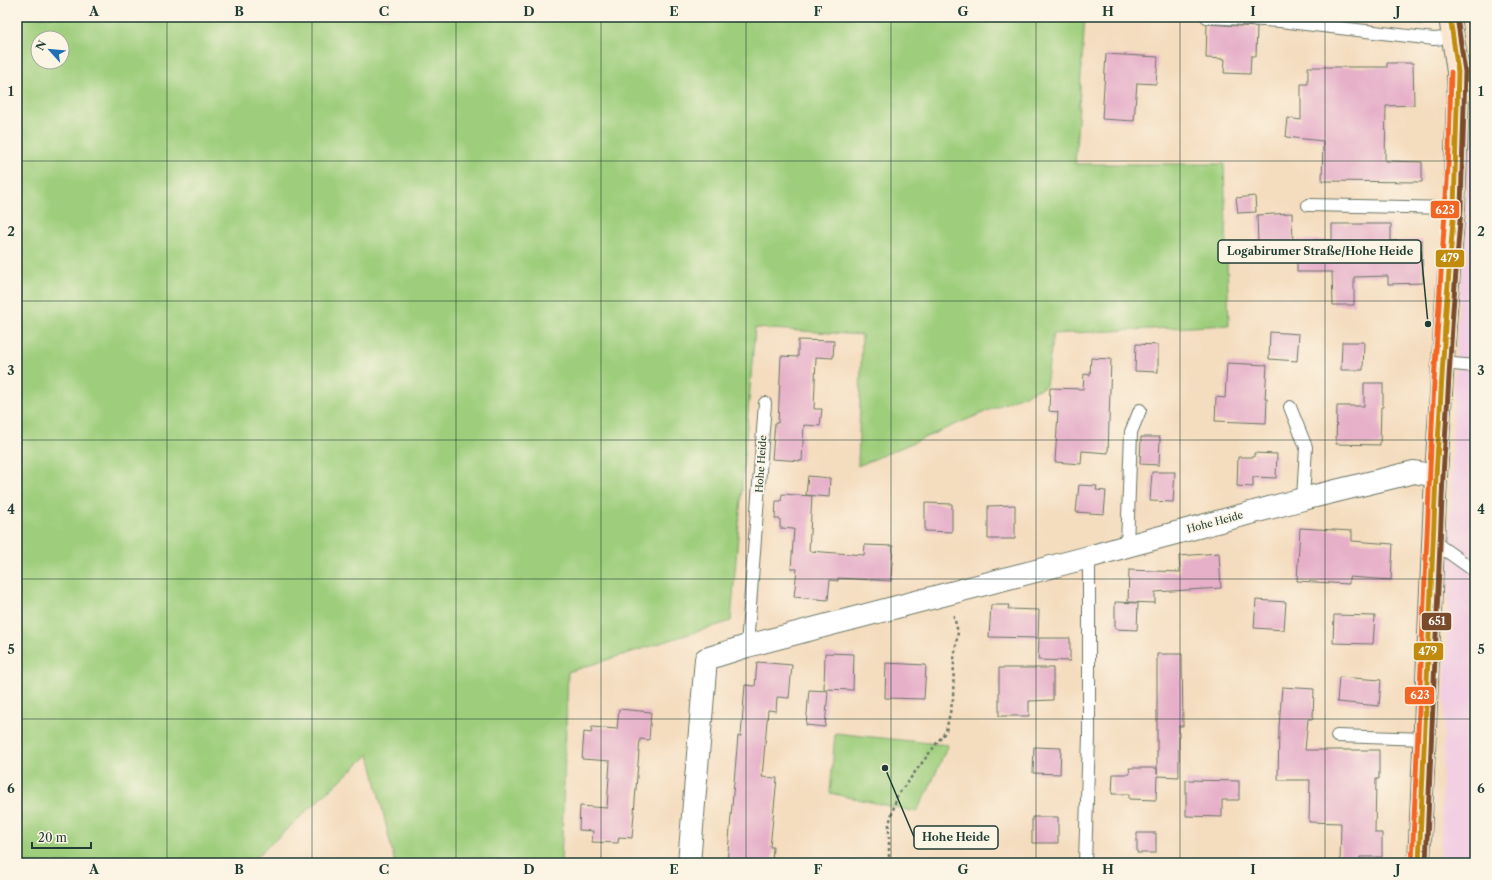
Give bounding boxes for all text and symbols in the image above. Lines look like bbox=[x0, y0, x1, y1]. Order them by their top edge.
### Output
text: A bbox=[88, 3, 100, 19]
text: B bbox=[234, 3, 244, 19]
text: C bbox=[379, 3, 389, 19]
text: D bbox=[523, 3, 535, 19]
text: E bbox=[669, 3, 679, 19]
text: F bbox=[814, 3, 823, 19]
text: G bbox=[957, 3, 969, 19]
text: H bbox=[1102, 3, 1114, 19]
text: I bbox=[1250, 3, 1256, 19]
text: J bbox=[1393, 3, 1401, 19]
north arrow bbox=[30, 30, 70, 70]
text: N bbox=[33, 38, 50, 53]
text: 1 bbox=[8, 83, 14, 99]
text: 1 bbox=[1478, 83, 1484, 99]
line badge: 623 bbox=[1430, 200, 1460, 219]
text: 623 bbox=[1435, 203, 1455, 217]
text: 2 bbox=[7, 223, 15, 239]
text: 2 bbox=[1477, 223, 1485, 239]
callout: Logabirumer Straße/Hohe Heide bbox=[1218, 240, 1421, 263]
text: Logabirumer Straße/Hohe Heide bbox=[1227, 244, 1414, 258]
line badge: 479 bbox=[1435, 249, 1465, 268]
text: 479 bbox=[1441, 251, 1460, 265]
text: 3 bbox=[7, 362, 15, 378]
text: 3 bbox=[1477, 362, 1485, 378]
street label: Hohe Heide bbox=[753, 434, 770, 493]
text: 4 bbox=[7, 501, 15, 517]
text: 4 bbox=[1477, 501, 1485, 517]
street label: Hohe Heide bbox=[1185, 508, 1245, 536]
line badge: 651 bbox=[1421, 612, 1452, 631]
text: 651 bbox=[1428, 614, 1446, 628]
text: 5 bbox=[7, 641, 15, 657]
text: 5 bbox=[1477, 641, 1485, 657]
line badge: 479 bbox=[1413, 642, 1444, 661]
text: 479 bbox=[1419, 644, 1438, 658]
line badge: 623 bbox=[1404, 686, 1435, 705]
text: 623 bbox=[1410, 688, 1430, 702]
text: 6 bbox=[7, 780, 15, 796]
text: 6 bbox=[1477, 780, 1485, 796]
scale bar bbox=[32, 824, 91, 850]
callout: Hohe Heide bbox=[914, 826, 998, 849]
text: 20 m bbox=[38, 830, 67, 845]
text: Hohe Heide bbox=[922, 830, 990, 844]
text: A bbox=[88, 861, 100, 877]
text: B bbox=[234, 861, 244, 877]
text: C bbox=[379, 861, 389, 877]
text: D bbox=[523, 861, 535, 877]
text: E bbox=[669, 861, 679, 877]
text: F bbox=[814, 861, 823, 877]
text: G bbox=[957, 861, 969, 877]
text: H bbox=[1102, 861, 1114, 877]
text: I bbox=[1250, 861, 1256, 877]
text: J bbox=[1393, 861, 1401, 877]

